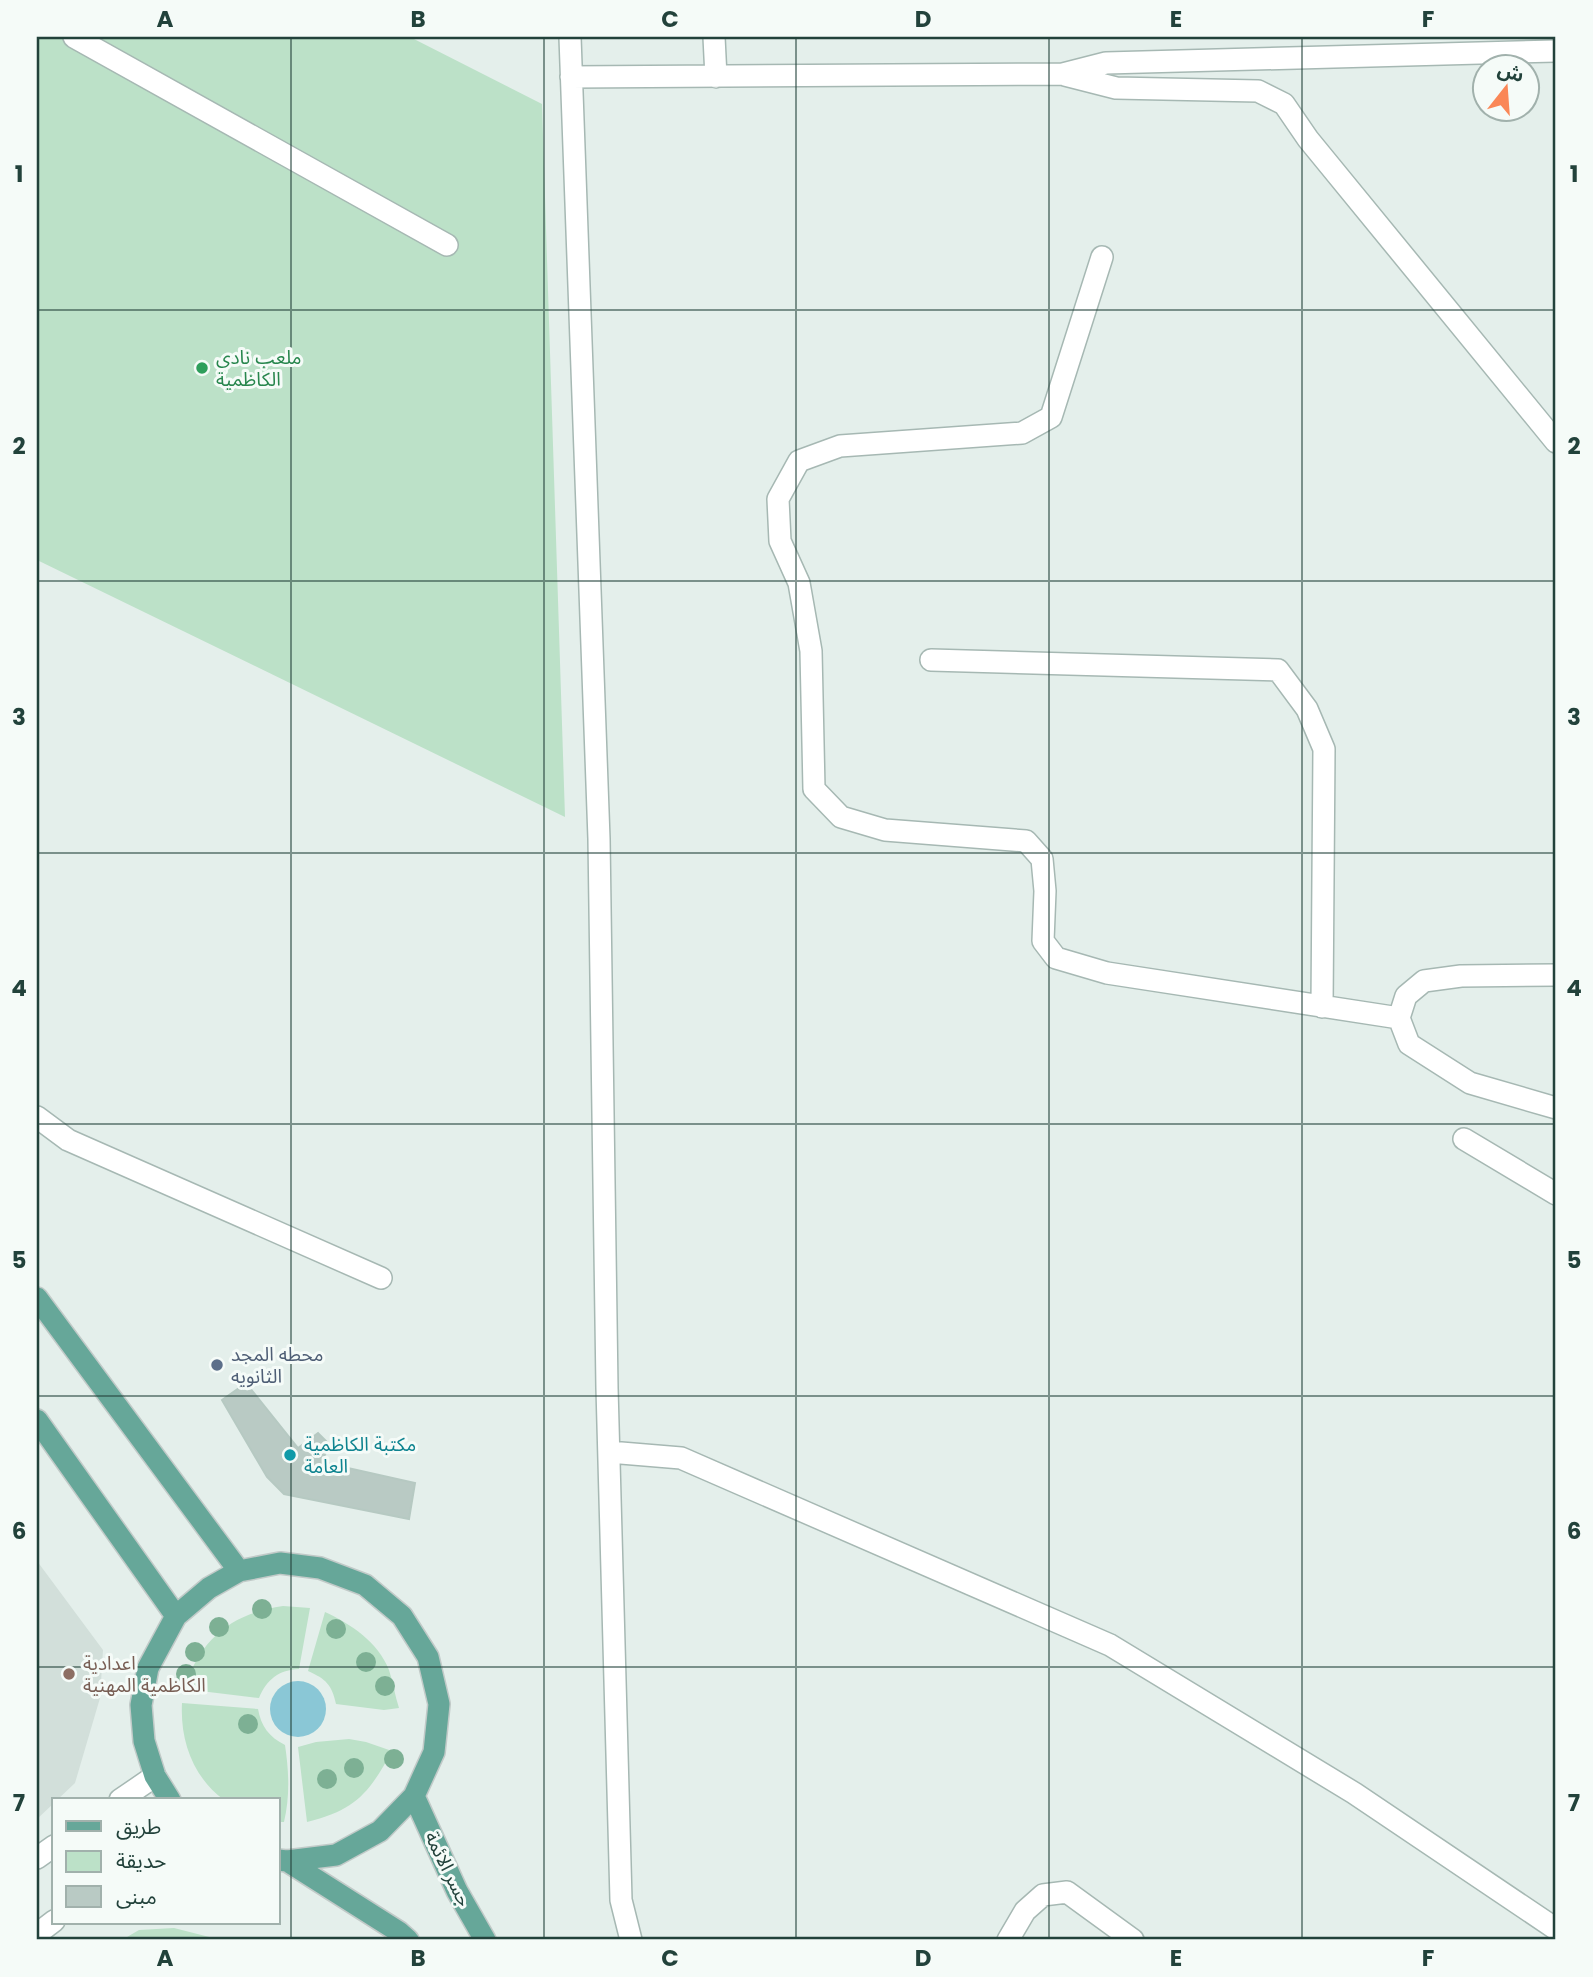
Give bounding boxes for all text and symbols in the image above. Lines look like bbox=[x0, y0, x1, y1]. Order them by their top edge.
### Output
text: A bbox=[157, 3, 174, 35]
text: B bbox=[410, 3, 426, 35]
text: C bbox=[661, 3, 679, 35]
text: D bbox=[915, 3, 931, 35]
text: E bbox=[1170, 3, 1182, 35]
text: F bbox=[1422, 3, 1434, 35]
north arrow bbox=[1470, 52, 1540, 122]
text: ش bbox=[1494, 56, 1527, 89]
text: 1 bbox=[15, 158, 23, 190]
text: 1 bbox=[1570, 158, 1578, 190]
place label: ملعب نادي الكاظمية bbox=[216, 344, 302, 393]
marker: ملعب نادي الكاظمية bbox=[194, 360, 210, 376]
text: 2 bbox=[12, 430, 26, 462]
text: 2 bbox=[1567, 430, 1581, 462]
text: 3 bbox=[12, 701, 26, 733]
text: 3 bbox=[1567, 701, 1581, 733]
text: 4 bbox=[11, 972, 27, 1004]
text: 4 bbox=[1566, 972, 1582, 1004]
text: 5 bbox=[12, 1244, 26, 1276]
text: 5 bbox=[1567, 1244, 1581, 1276]
place label: محطه المجد الثانويه bbox=[231, 1341, 324, 1390]
marker: محطه المجد الثانويه bbox=[209, 1357, 225, 1373]
place label: مكتبة الكاظمية العامة bbox=[304, 1431, 416, 1480]
marker: مكتبة الكاظمية العامة bbox=[282, 1447, 298, 1463]
text: 6 bbox=[12, 1515, 26, 1547]
text: 6 bbox=[1567, 1515, 1581, 1547]
place label: اعدادية الكاظمية المهنية bbox=[83, 1650, 206, 1699]
marker: اعدادية الكاظمية المهنية bbox=[61, 1666, 77, 1682]
text: 7 bbox=[13, 1787, 25, 1819]
text: 7 bbox=[1568, 1787, 1580, 1819]
legend bbox=[52, 1798, 280, 1924]
text: طريق bbox=[116, 1812, 161, 1841]
street label: جسر الائمة bbox=[418, 1827, 478, 1911]
text: حديقة bbox=[116, 1846, 166, 1875]
text: مبنى bbox=[116, 1882, 157, 1911]
text: A bbox=[157, 1942, 174, 1974]
text: B bbox=[410, 1942, 426, 1974]
text: C bbox=[661, 1942, 679, 1974]
text: D bbox=[915, 1942, 931, 1974]
text: E bbox=[1170, 1942, 1182, 1974]
text: F bbox=[1422, 1942, 1434, 1974]

